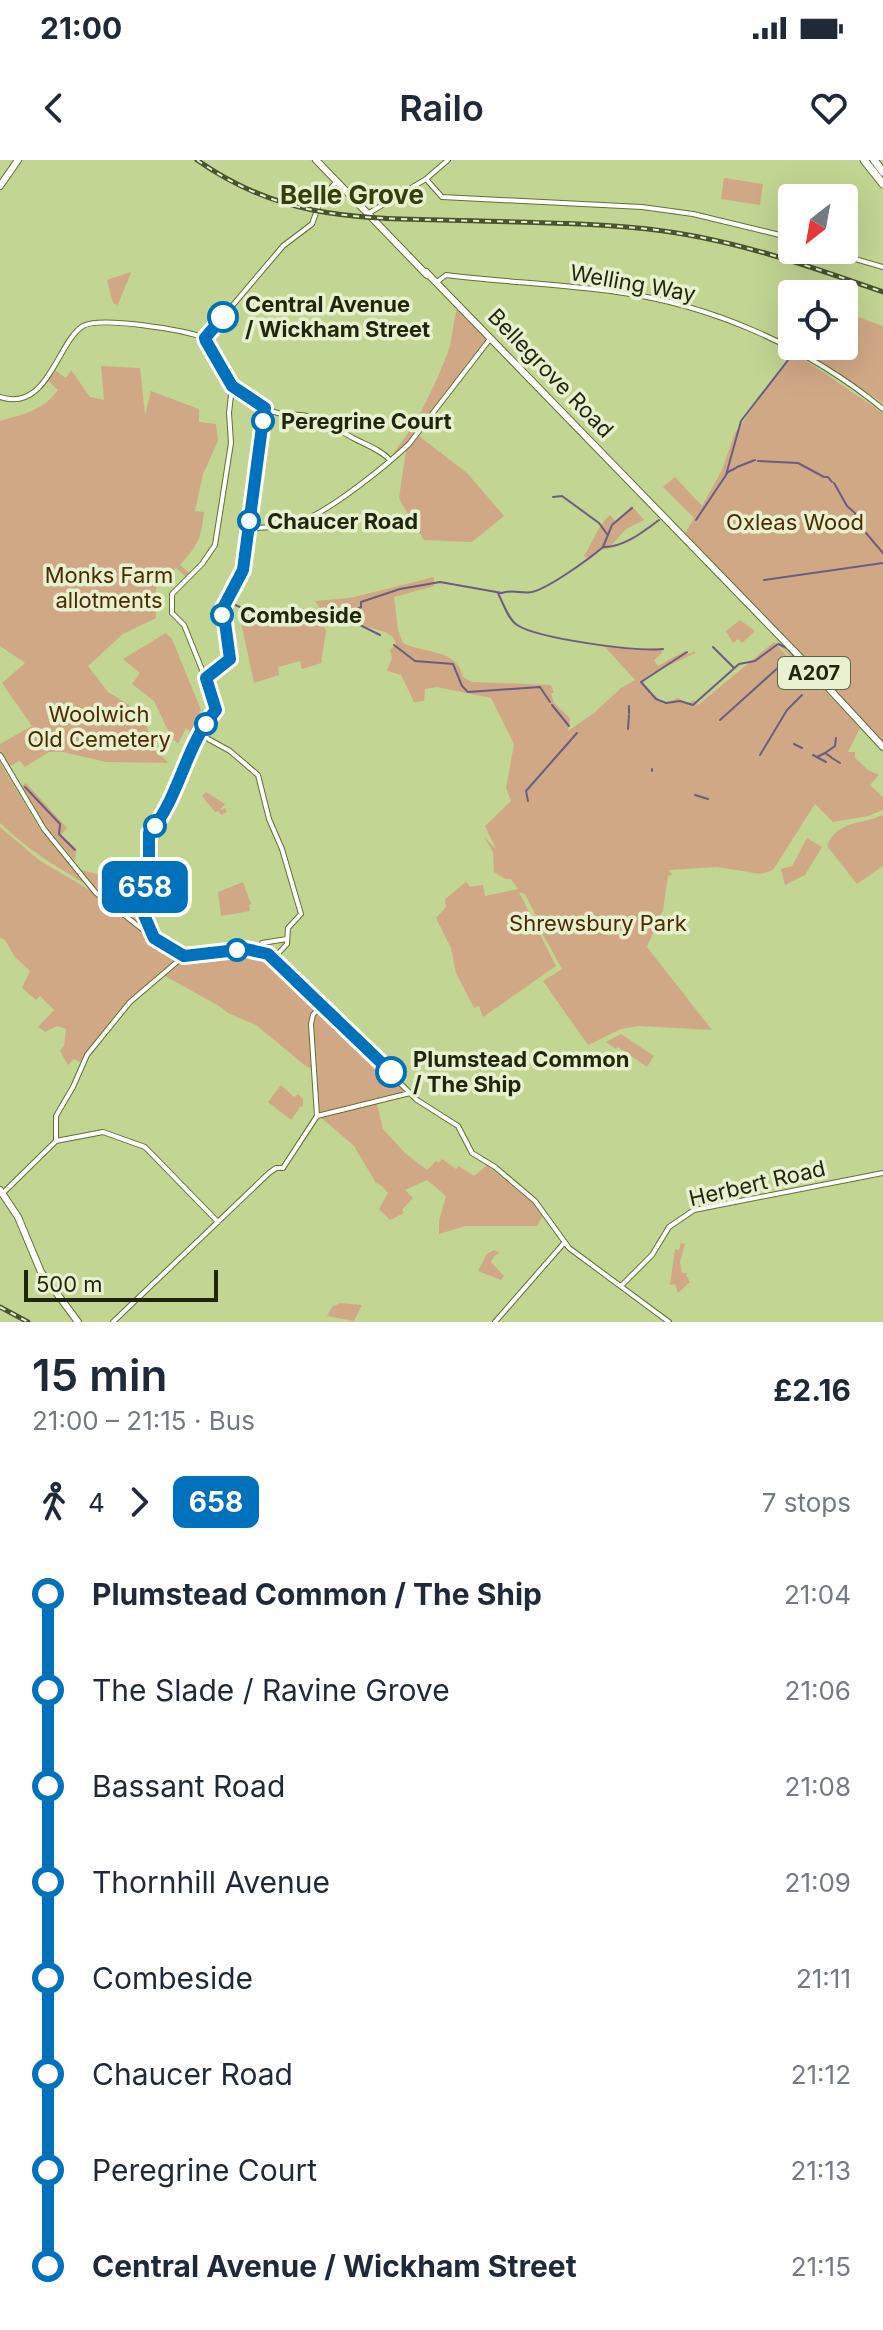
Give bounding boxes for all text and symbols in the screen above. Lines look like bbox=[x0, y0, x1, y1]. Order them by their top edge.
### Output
text: 21:00 bbox=[40, 10, 122, 46]
icon: back bbox=[32, 86, 76, 130]
text: Railo bbox=[399, 86, 484, 130]
icon: heart bbox=[807, 86, 851, 130]
district label: Belle Grove bbox=[280, 179, 424, 210]
north arrow bbox=[778, 184, 858, 264]
map controls bbox=[778, 184, 858, 360]
street label: Welling Way bbox=[568, 259, 698, 307]
button: locate bbox=[778, 280, 858, 360]
place label: Central Avenue / Wickham Street bbox=[245, 291, 430, 342]
marker: Central Avenue / Wickham Street bbox=[208, 302, 238, 332]
street label: Bellegrove Road bbox=[483, 303, 619, 443]
place label: Peregrine Court bbox=[281, 408, 452, 434]
marker: Peregrine Court bbox=[252, 410, 274, 432]
place label: Chaucer Road bbox=[267, 508, 418, 534]
park label: Oxleas Wood bbox=[726, 509, 864, 535]
marker: Chaucer Road bbox=[238, 510, 260, 532]
park label: Monks Farm allotments bbox=[45, 562, 173, 613]
place label: Combeside bbox=[240, 602, 362, 628]
marker: Combeside bbox=[211, 604, 233, 626]
road number: A207 bbox=[778, 657, 850, 689]
park label: Woolwich Old Cemetery bbox=[27, 701, 171, 752]
unlabelled marker bbox=[195, 713, 217, 735]
unlabelled marker bbox=[144, 815, 166, 837]
line badge: 658 bbox=[99, 861, 191, 913]
text: 658 bbox=[118, 870, 172, 904]
park label: Shrewsbury Park bbox=[509, 910, 687, 936]
unlabelled marker bbox=[226, 939, 248, 961]
place label: Plumstead Common / The Ship bbox=[413, 1046, 629, 1097]
marker: Plumstead Common / The Ship bbox=[376, 1057, 406, 1087]
street label: Herbert Road bbox=[686, 1155, 828, 1211]
scale bar bbox=[24, 1266, 218, 1302]
text: 500 m bbox=[36, 1271, 103, 1297]
text: 15 min bbox=[32, 1348, 167, 1402]
text: £2.16 bbox=[773, 1372, 851, 1408]
text: 21:00 – 21:15 · Bus bbox=[32, 1405, 255, 1436]
icon: walk bbox=[32, 1480, 76, 1524]
icon: forward bbox=[117, 1480, 161, 1524]
text: 658 bbox=[189, 1485, 243, 1519]
text: 4 bbox=[88, 1487, 105, 1518]
text: 7 stops bbox=[762, 1487, 851, 1518]
text: Plumstead Common / The Ship bbox=[92, 1576, 542, 1612]
text: 21:04 bbox=[784, 1579, 851, 1610]
text: The Slade / Ravine Grove bbox=[92, 1672, 450, 1708]
text: 21:06 bbox=[785, 1675, 851, 1706]
text: Bassant Road bbox=[92, 1768, 285, 1804]
text: 21:08 bbox=[785, 1771, 851, 1802]
text: Thornhill Avenue bbox=[92, 1864, 330, 1900]
text: 21:09 bbox=[785, 1867, 851, 1898]
text: Combeside bbox=[92, 1960, 253, 1996]
text: 21:11 bbox=[796, 1963, 851, 1994]
text: Chaucer Road bbox=[92, 2056, 293, 2092]
text: 21:12 bbox=[791, 2059, 851, 2090]
text: Peregrine Court bbox=[92, 2152, 317, 2188]
text: 21:13 bbox=[790, 2155, 851, 2186]
text: Central Avenue / Wickham Street bbox=[92, 2248, 577, 2284]
text: 21:15 bbox=[791, 2251, 851, 2282]

